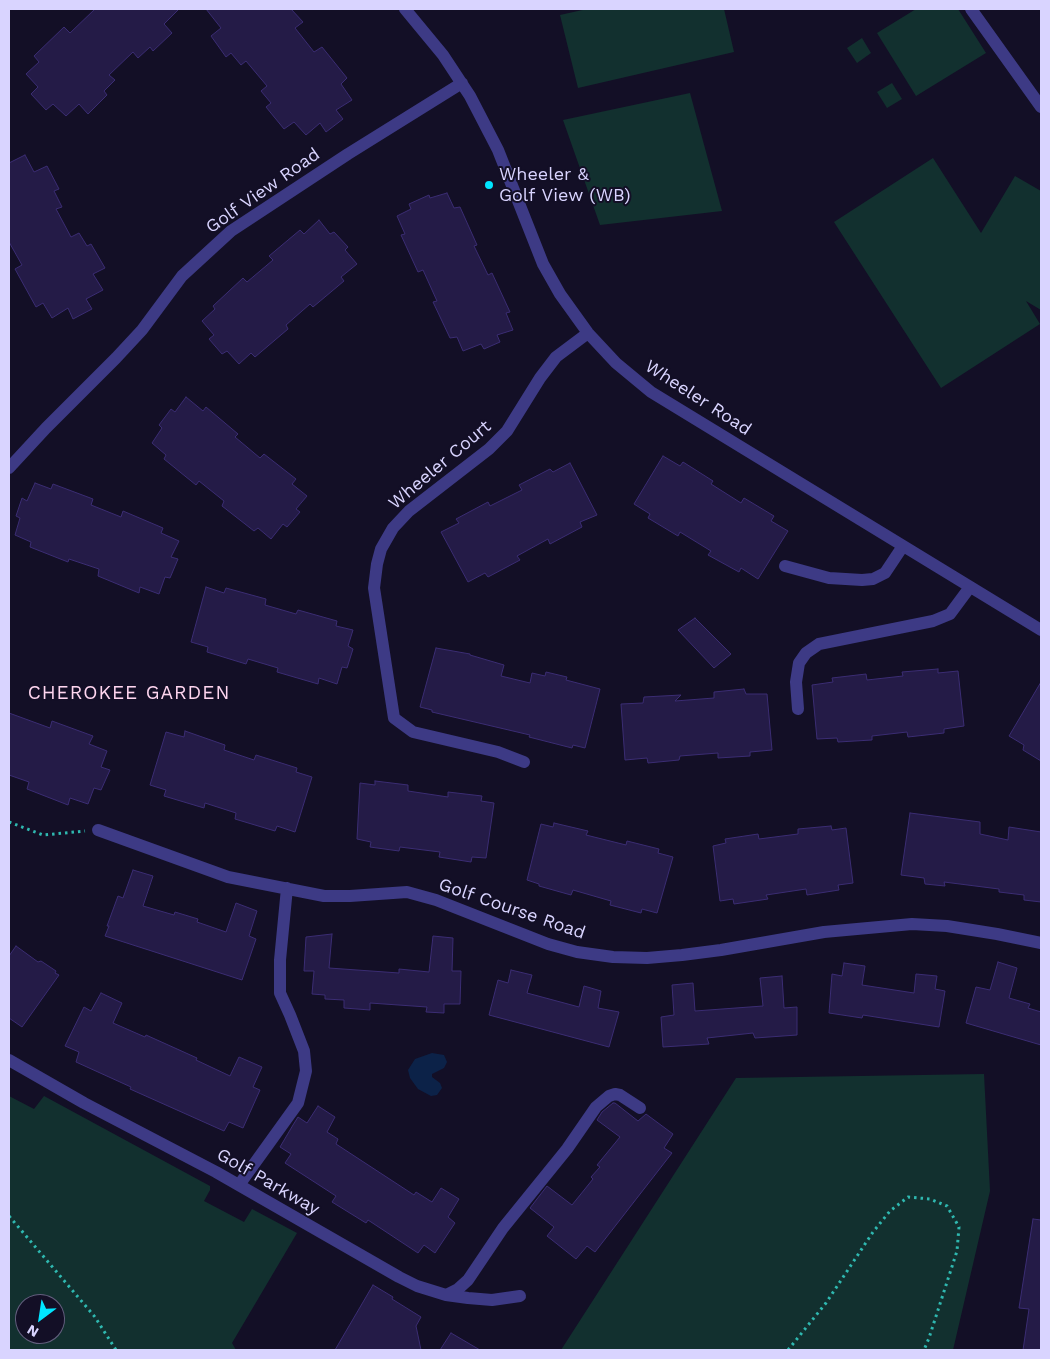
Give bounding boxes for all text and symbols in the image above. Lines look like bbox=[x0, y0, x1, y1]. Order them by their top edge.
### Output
street label: Golf View Road bbox=[202, 144, 324, 238]
place label: Wheeler & Golf View (WB) bbox=[499, 164, 630, 206]
marker: Wheeler & Golf View (WB) bbox=[483, 179, 495, 191]
street label: Wheeler Road bbox=[641, 356, 755, 440]
street label: Wheeler Court bbox=[384, 416, 496, 514]
district label: CHEROKEE GARDEN bbox=[26, 682, 232, 704]
street label: Golf Course Road bbox=[436, 874, 588, 944]
street label: Golf Parkway bbox=[213, 1144, 323, 1220]
north arrow bbox=[15, 1294, 65, 1344]
text: N bbox=[24, 1321, 41, 1341]

